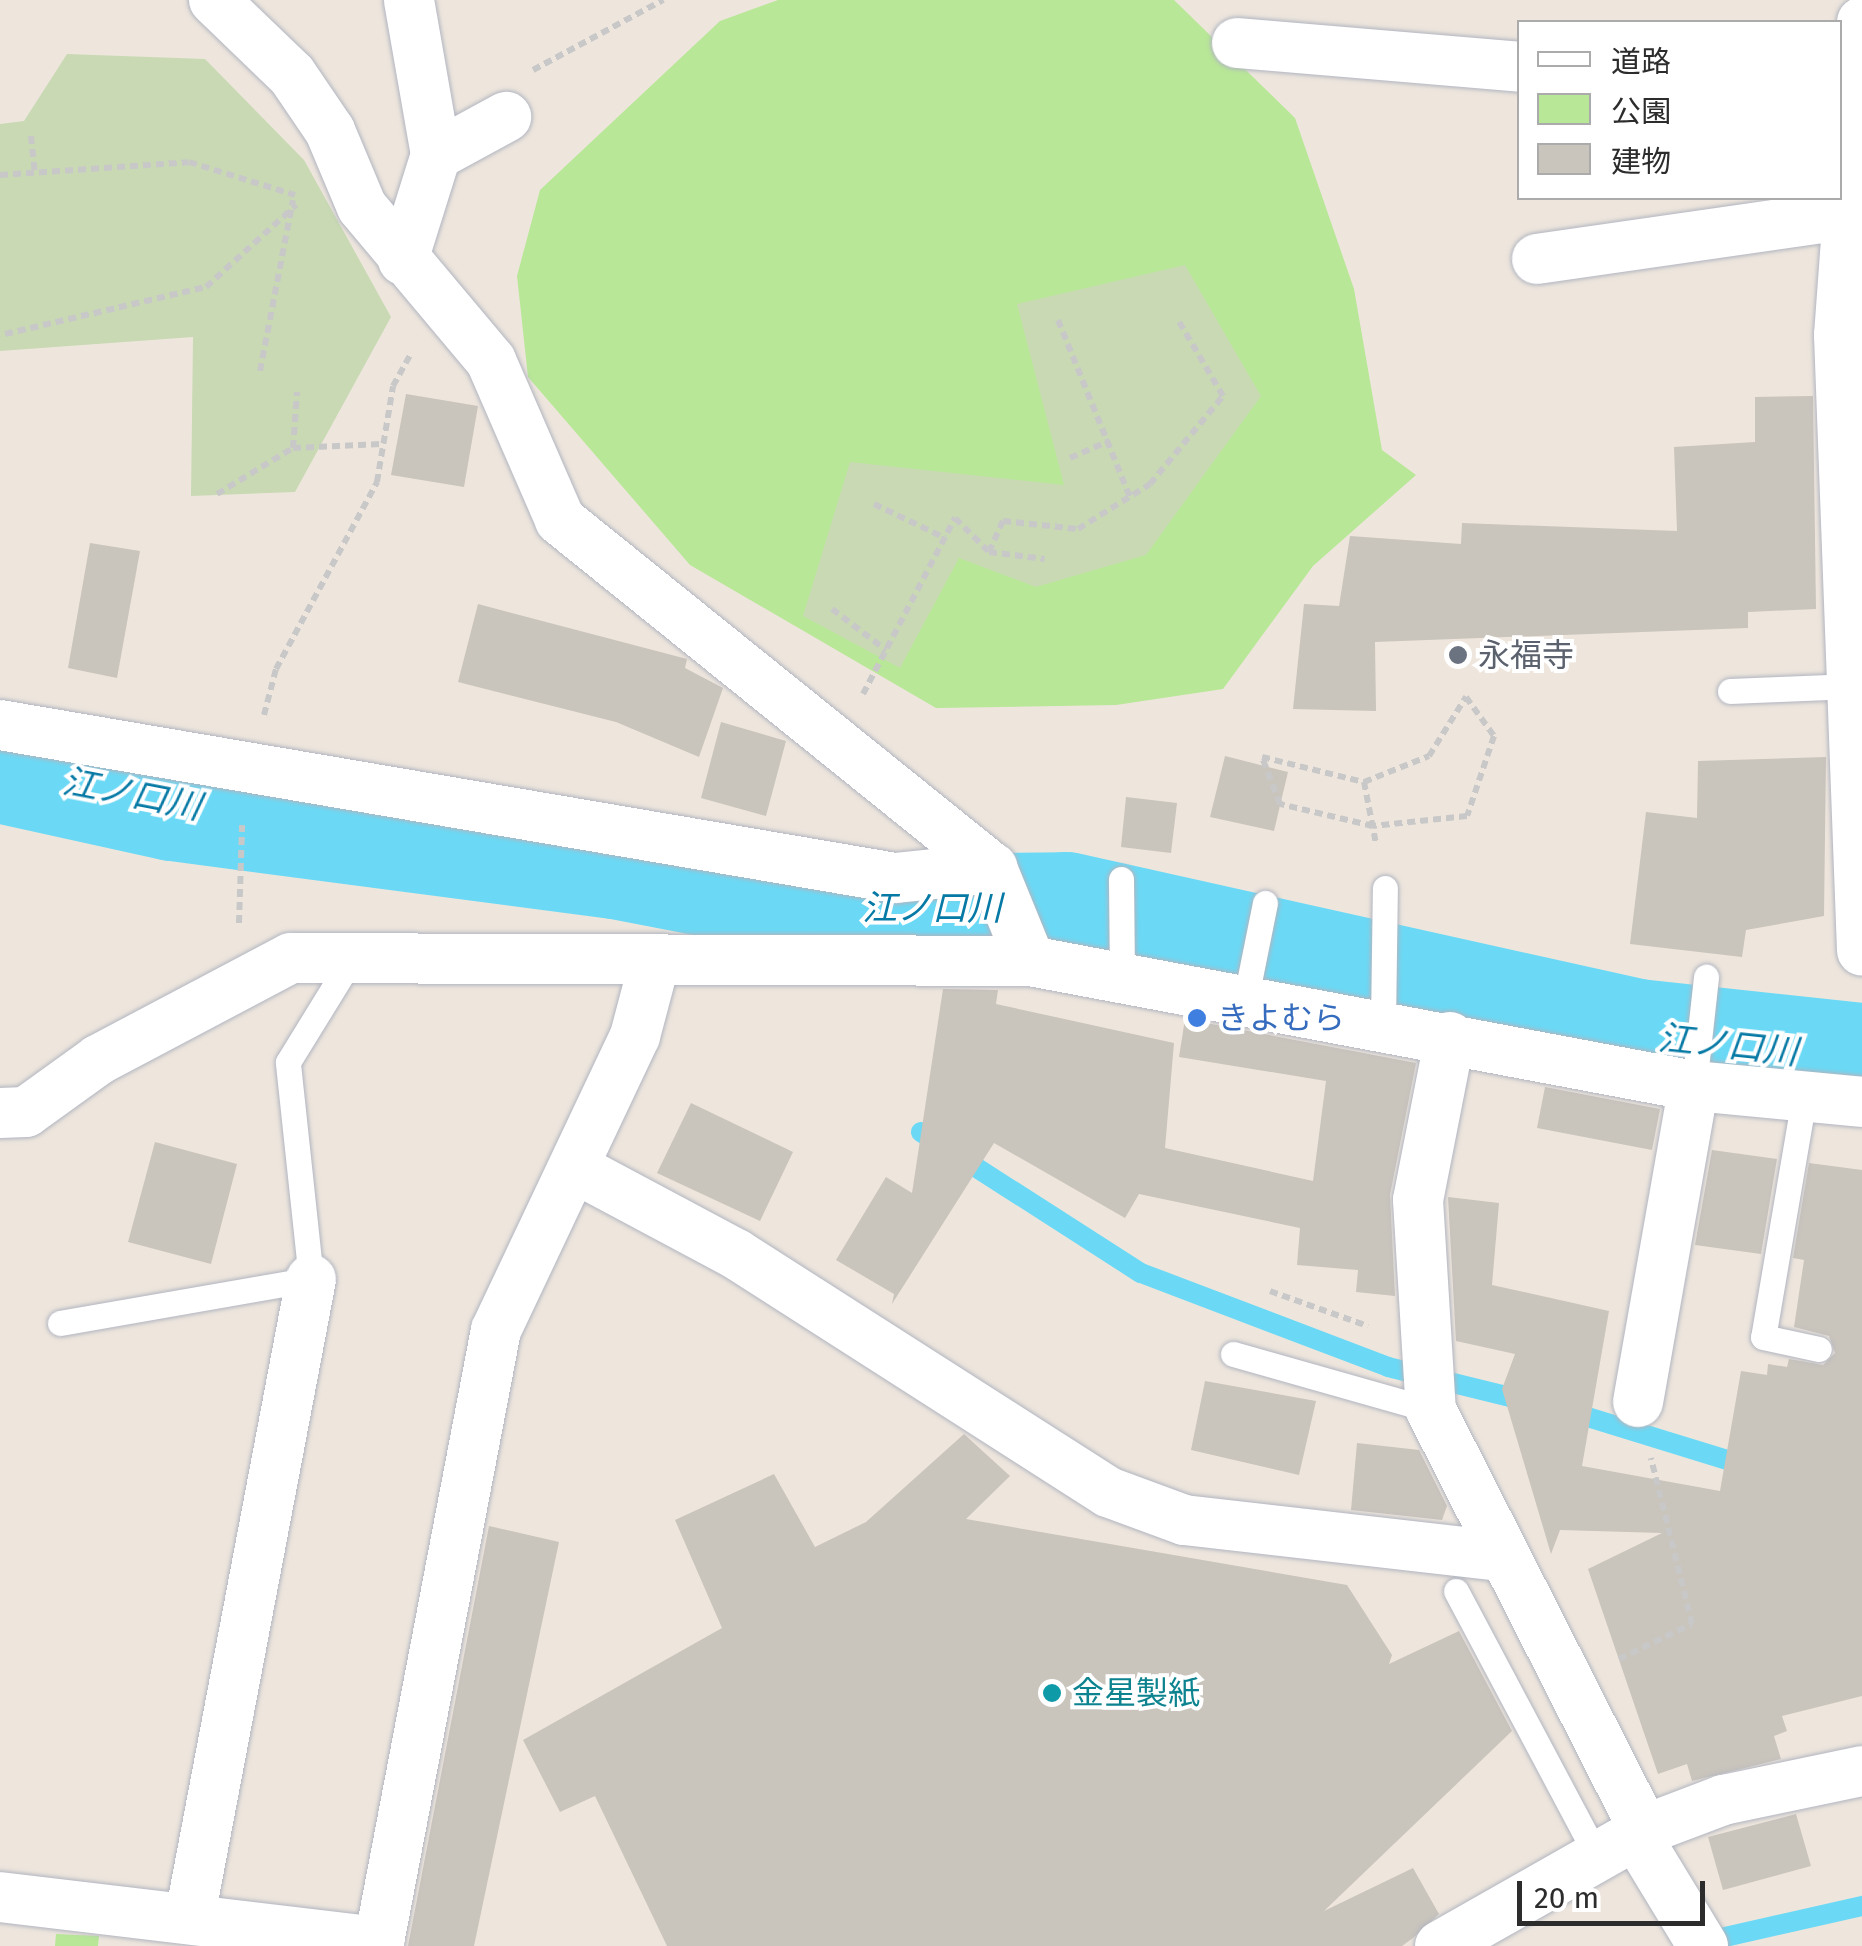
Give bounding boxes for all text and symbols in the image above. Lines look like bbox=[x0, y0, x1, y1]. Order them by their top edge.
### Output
legend bbox=[1517, 20, 1842, 200]
text: 道路 bbox=[1611, 44, 1671, 80]
text: 公園 bbox=[1611, 94, 1671, 130]
text: 建物 bbox=[1611, 144, 1671, 180]
place label: 永福寺 bbox=[1478, 636, 1574, 674]
marker: 永福寺 bbox=[1447, 644, 1469, 666]
water label: 江ノ口川 bbox=[59, 760, 205, 828]
water label: 江ノ口川 bbox=[862, 887, 1002, 929]
place label: きよむら bbox=[1217, 999, 1345, 1037]
marker: きよむら bbox=[1186, 1007, 1208, 1029]
water label: 江ノ口川 bbox=[1656, 1017, 1800, 1073]
place label: 金星製紙 bbox=[1072, 1674, 1200, 1712]
marker: 金星製紙 bbox=[1041, 1682, 1063, 1704]
scale bar bbox=[1522, 1861, 1710, 1923]
text: 20 m bbox=[1534, 1880, 1599, 1916]

